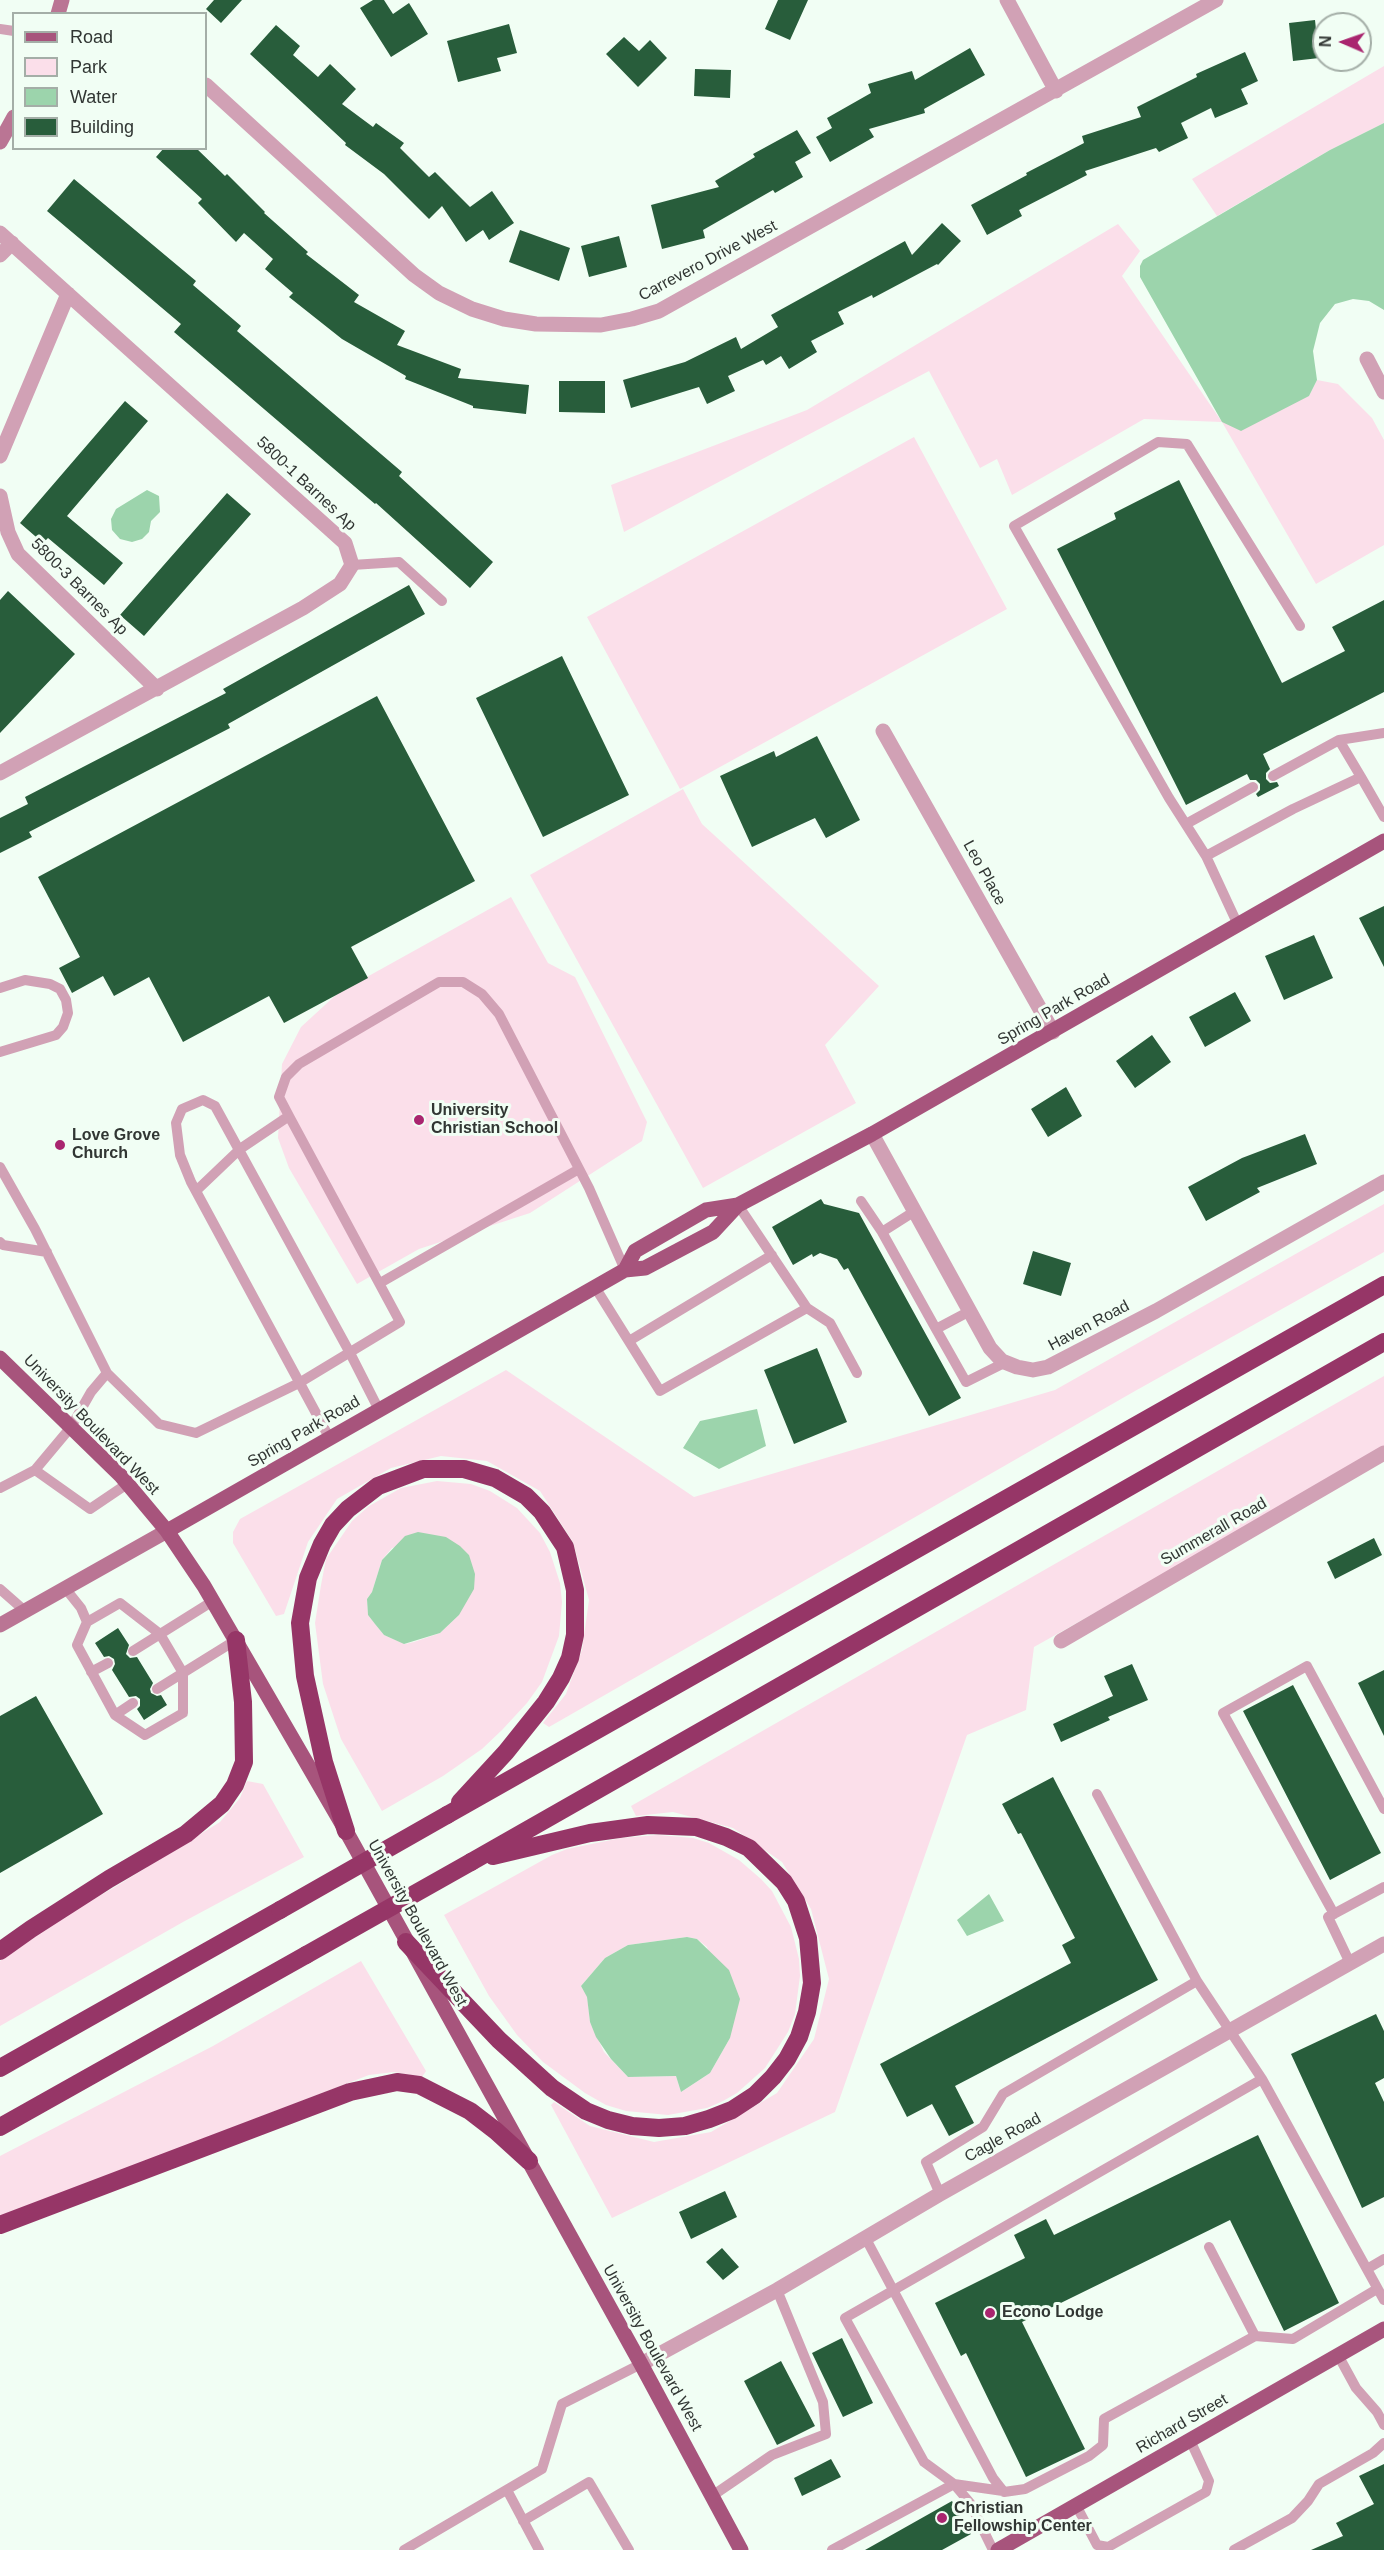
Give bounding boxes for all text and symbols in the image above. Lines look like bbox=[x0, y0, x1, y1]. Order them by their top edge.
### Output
legend bbox=[12, 12, 207, 150]
north arrow bbox=[1312, 12, 1372, 72]
text: Road bbox=[70, 27, 113, 47]
text: N bbox=[1317, 35, 1334, 47]
text: Park bbox=[70, 57, 107, 77]
text: Water bbox=[70, 87, 117, 107]
text: Building bbox=[70, 117, 134, 137]
street label: Carrevero Drive West bbox=[636, 216, 780, 306]
street label: 5800-1 Barnes Ap bbox=[252, 433, 360, 535]
street label: 5800-3 Barnes Ap bbox=[27, 535, 131, 639]
street label: Leo Place bbox=[958, 837, 1010, 909]
street label: Spring Park Road bbox=[995, 970, 1113, 1050]
place label: University Christian School bbox=[431, 1101, 558, 1139]
marker: University Christian School bbox=[412, 1113, 426, 1127]
place label: Love Grove Church bbox=[72, 1126, 160, 1164]
marker: Love Grove Church bbox=[53, 1138, 67, 1152]
street label: Haven Road bbox=[1045, 1297, 1133, 1355]
street label: University Boulevard West bbox=[19, 1351, 163, 1499]
street label: Spring Park Road bbox=[245, 1392, 363, 1472]
street label: Summerall Road bbox=[1158, 1494, 1270, 1570]
street label: University Boulevard West bbox=[363, 1836, 471, 2010]
street label: Cagle Road bbox=[961, 2109, 1045, 2167]
street label: University Boulevard West bbox=[598, 2261, 706, 2435]
place label: Econo Lodge bbox=[1002, 2303, 1103, 2323]
marker: Econo Lodge bbox=[983, 2306, 997, 2320]
street label: Richard Street bbox=[1133, 2390, 1231, 2458]
place label: Christian Fellowship Center bbox=[954, 2499, 1092, 2537]
marker: Christian Fellowship Center bbox=[935, 2511, 949, 2525]

